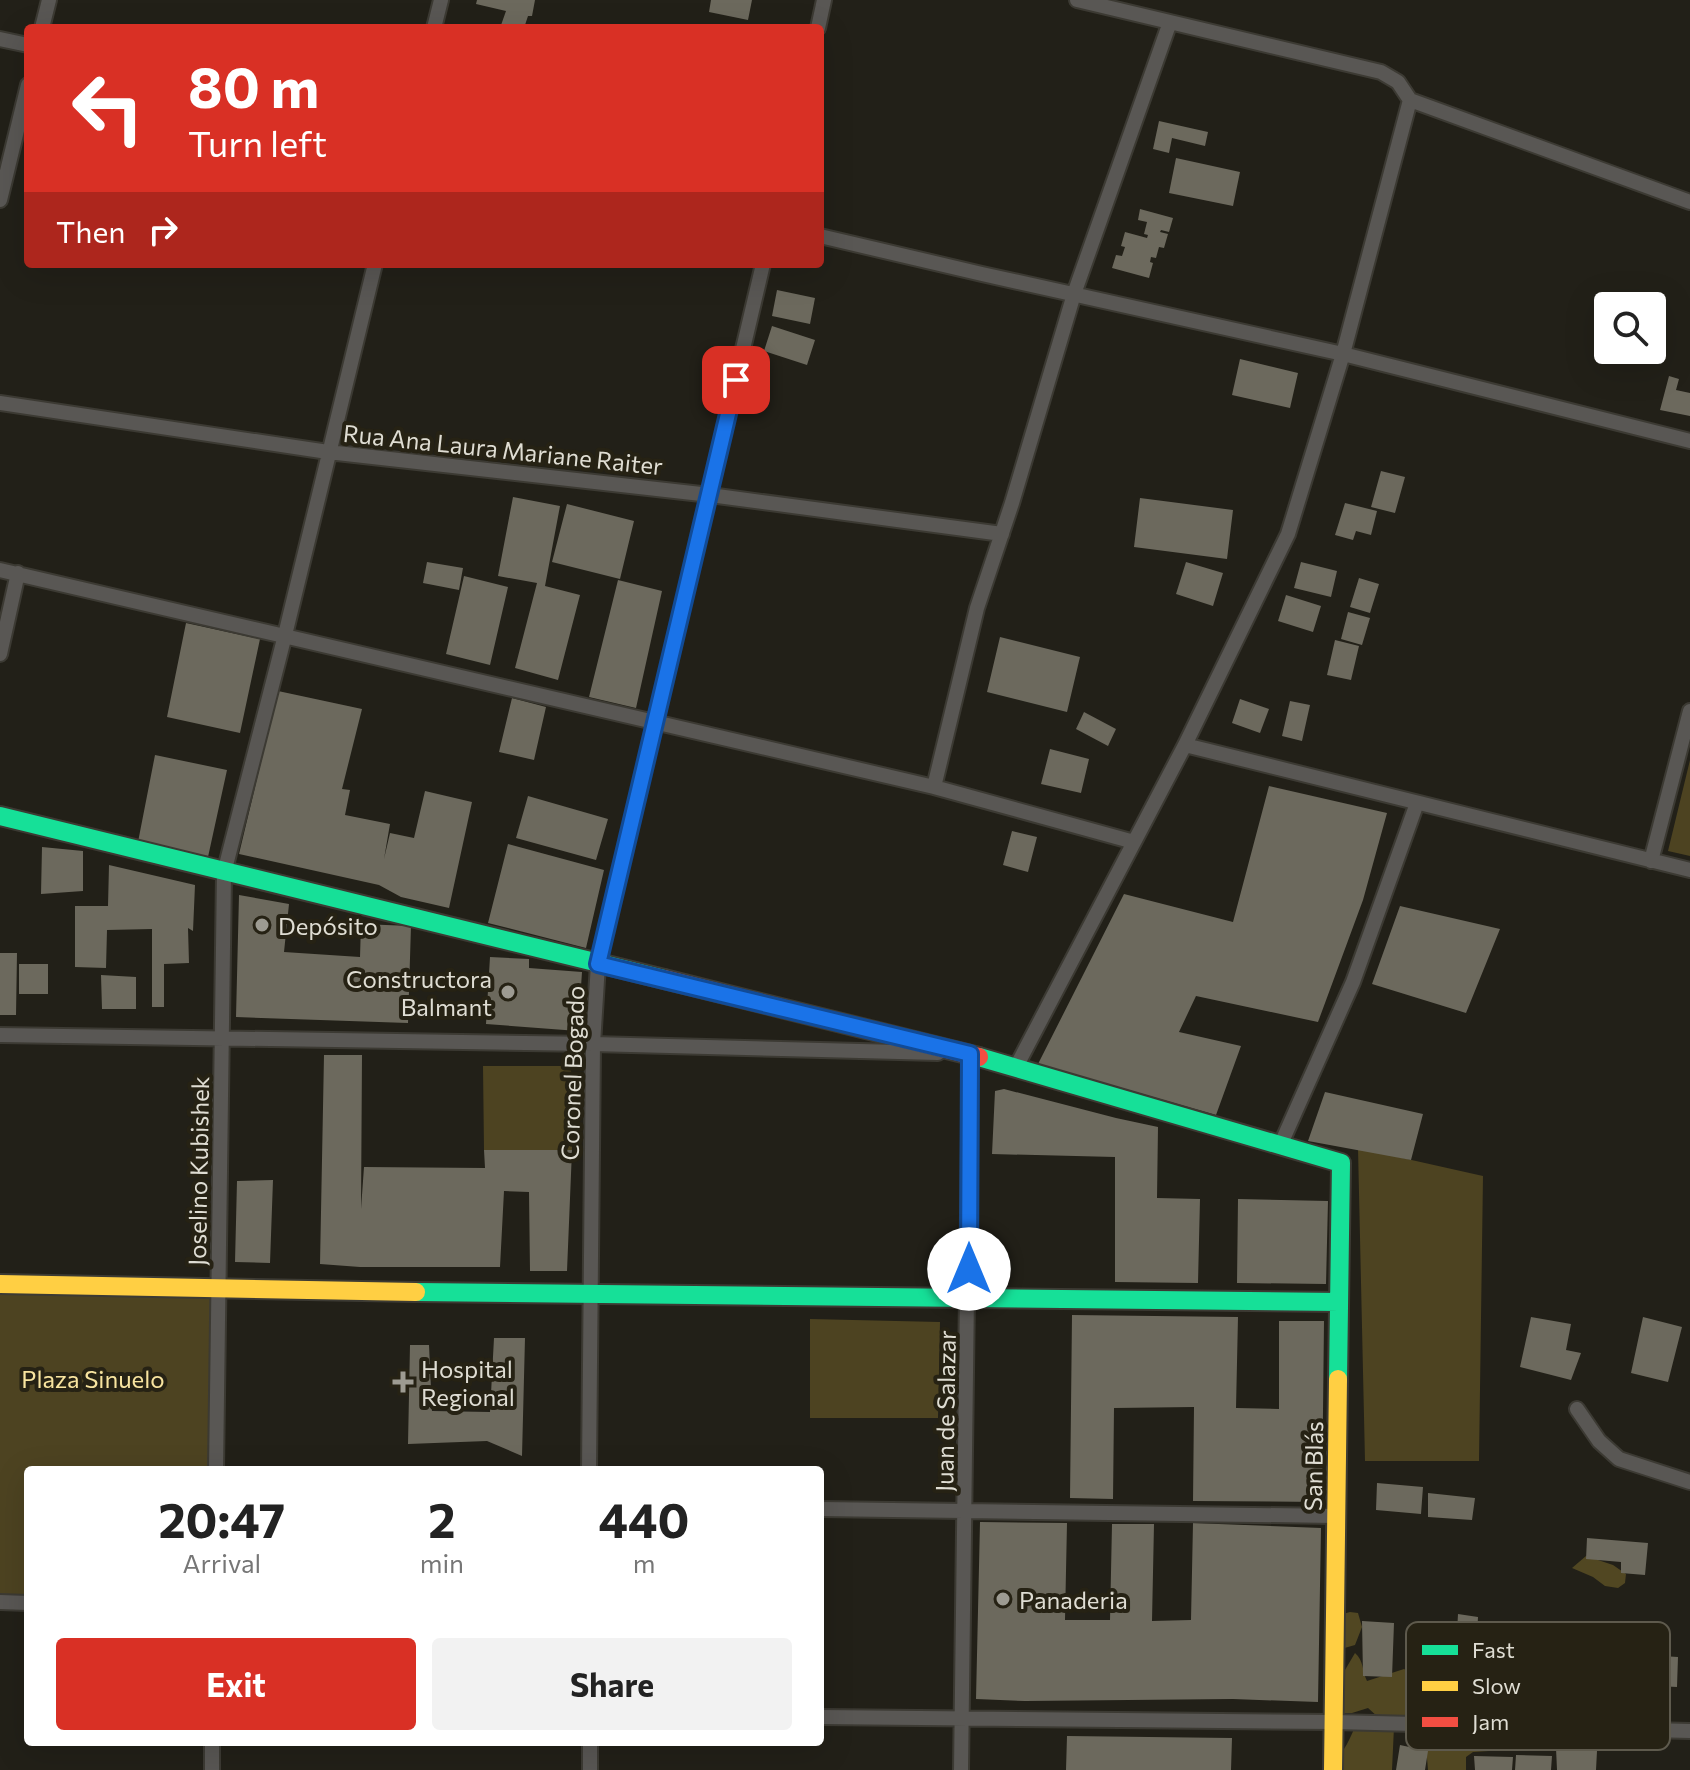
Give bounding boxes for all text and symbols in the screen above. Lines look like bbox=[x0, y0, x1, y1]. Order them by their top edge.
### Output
text: 80 m bbox=[188, 51, 319, 120]
icon: left bbox=[56, 56, 160, 160]
text: Turn left bbox=[188, 120, 327, 164]
icon: right bbox=[141, 208, 185, 252]
text: Then bbox=[56, 212, 125, 249]
map controls bbox=[1594, 292, 1666, 364]
button: search bbox=[1594, 292, 1666, 364]
pin bbox=[702, 346, 770, 414]
icon: arrive bbox=[714, 358, 758, 402]
street label: Rua Ana Laura Mariane Raiter bbox=[342, 418, 665, 480]
place label: Depósito bbox=[278, 911, 378, 940]
marker: Depósito bbox=[253, 916, 271, 934]
place label: Constructora Balmant bbox=[346, 964, 492, 1021]
marker: Constructora Balmant bbox=[499, 983, 517, 1001]
street label: Coronel Bogado bbox=[554, 985, 590, 1161]
street label: Joselino Kubishek bbox=[182, 1076, 214, 1266]
position arrow bbox=[927, 1227, 1011, 1311]
street label: Juan de Salazar bbox=[929, 1329, 961, 1492]
place label: Hospital Regional bbox=[421, 1354, 515, 1411]
park label: Plaza Sinuelo bbox=[21, 1364, 165, 1393]
marker: Hospital Regional bbox=[392, 1371, 414, 1393]
street label: San Blás bbox=[1298, 1421, 1328, 1511]
text: 20:47 bbox=[159, 1489, 285, 1548]
text: 2 bbox=[428, 1489, 455, 1548]
text: 440 bbox=[599, 1489, 689, 1548]
text: Arrival bbox=[183, 1547, 261, 1578]
text: min bbox=[420, 1547, 464, 1578]
text: m bbox=[633, 1547, 655, 1578]
place label: Panaderia bbox=[1019, 1585, 1128, 1614]
marker: Panaderia bbox=[994, 1590, 1012, 1608]
legend bbox=[1406, 1622, 1670, 1750]
text: Fast bbox=[1472, 1636, 1515, 1663]
button: Exit bbox=[56, 1638, 416, 1730]
button: Share bbox=[432, 1638, 792, 1730]
text: Slow bbox=[1472, 1672, 1521, 1699]
text: Jam bbox=[1472, 1708, 1509, 1735]

